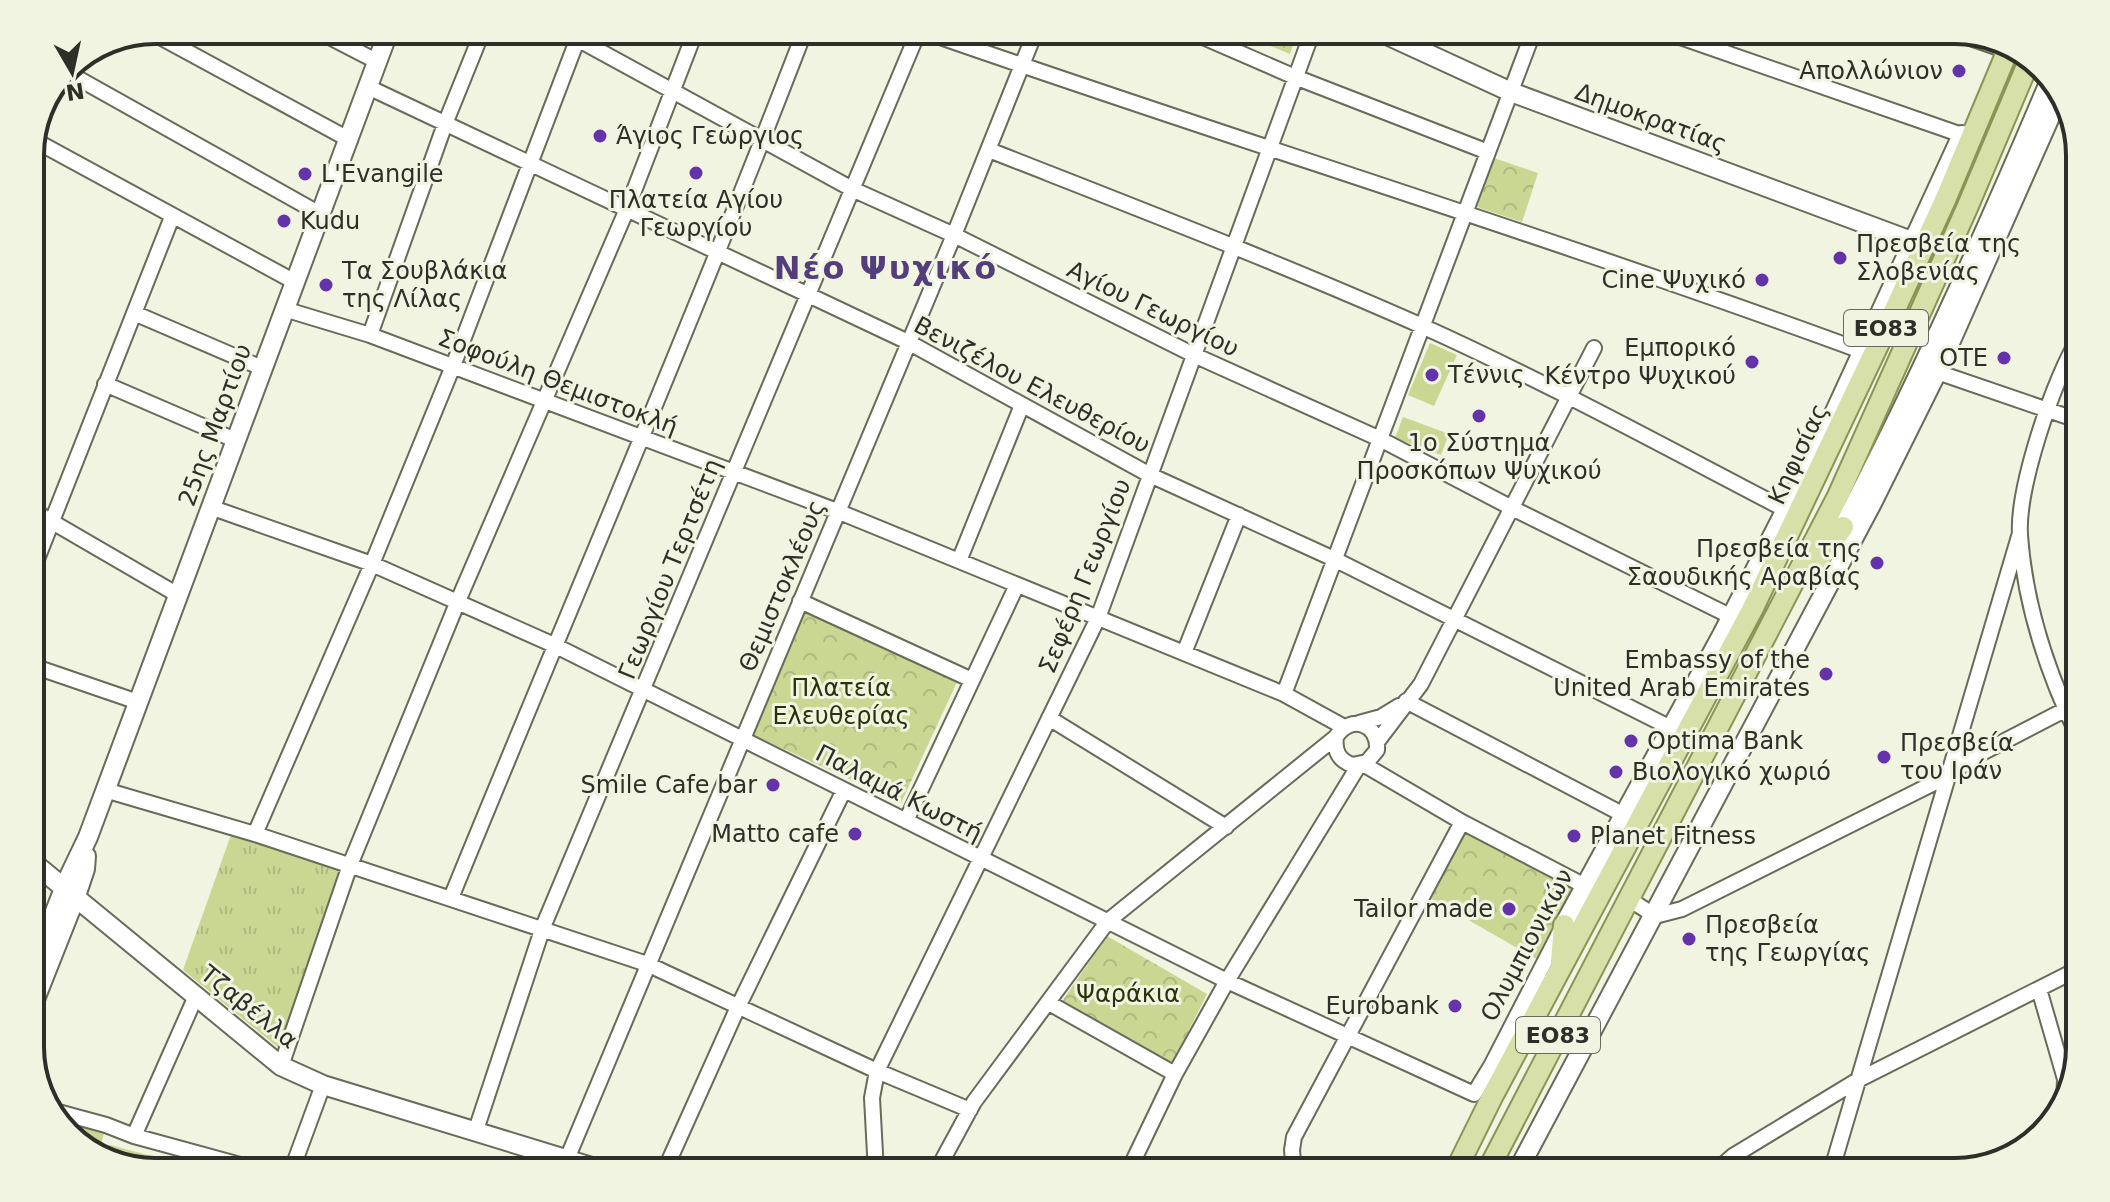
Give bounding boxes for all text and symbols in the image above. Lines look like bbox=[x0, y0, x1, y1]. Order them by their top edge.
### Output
north arrow bbox=[32, 32, 112, 112]
place label: Απολλώνιον bbox=[1799, 57, 1943, 85]
marker: Απολλώνιον bbox=[1950, 62, 1968, 80]
text: N bbox=[64, 77, 86, 105]
street label: Δημοκρατίας bbox=[1571, 78, 1731, 158]
place label: Άγιος Γεώργιος bbox=[616, 122, 804, 150]
marker: Άγιος Γεώργιος bbox=[591, 127, 609, 145]
place label: L'Evangile bbox=[321, 160, 444, 188]
marker: Πλατεία Αγίου Γεωργίου bbox=[687, 164, 705, 182]
marker: L'Evangile bbox=[296, 165, 314, 183]
place label: Πλατεία Αγίου Γεωργίου bbox=[609, 186, 783, 242]
place label: Kudu bbox=[300, 207, 360, 235]
marker: Kudu bbox=[275, 212, 293, 230]
place label: Πρεσβεία της Σλοβενίας bbox=[1856, 230, 2021, 286]
district label: Νέο Ψυχικό bbox=[774, 249, 998, 287]
marker: Πρεσβεία της Σλοβενίας bbox=[1831, 249, 1849, 267]
street label: Αγίου Γεωργίου bbox=[1063, 255, 1243, 363]
place label: Τα Σουβλάκια της Λίλας bbox=[341, 257, 507, 313]
place label: Cine Ψυχικό bbox=[1601, 266, 1746, 294]
marker: Cine Ψυχικό bbox=[1753, 271, 1771, 289]
marker: Τα Σουβλάκια της Λίλας bbox=[317, 276, 335, 294]
road number: ΕΟ83 bbox=[1844, 310, 1928, 346]
street label: Βενιζέλου Ελευθερίου bbox=[909, 311, 1155, 459]
street label: Σοφούλη Θεμιστοκλή bbox=[434, 323, 682, 441]
place label: Εμπορικό Κέντρο Ψυχικού bbox=[1544, 334, 1736, 390]
street label: 25ης Μαρτίου bbox=[173, 340, 257, 510]
place label: ΟΤΕ bbox=[1939, 344, 1988, 372]
marker: ΟΤΕ bbox=[1995, 349, 2013, 367]
marker: Εμπορικό Κέντρο Ψυχικού bbox=[1743, 353, 1761, 371]
place label: Τέννις bbox=[1447, 361, 1525, 389]
marker: Τέννις bbox=[1423, 366, 1441, 384]
street label: Κηφισίας bbox=[1762, 399, 1834, 509]
marker: 1ο Σύστημα Προσκόπων Ψυχικού bbox=[1470, 407, 1488, 425]
place label: 1ο Σύστημα Προσκόπων Ψυχικού bbox=[1356, 429, 1602, 485]
street label: Γεωργίου Τερτσέτη bbox=[613, 455, 727, 683]
street label: Σεφέρη Γεωργίου bbox=[1033, 475, 1137, 677]
street label: Θεμιστοκλέους bbox=[733, 496, 831, 676]
place label: Πρεσβεία της Σαουδικής Αραβίας bbox=[1627, 535, 1861, 591]
marker: Πρεσβεία της Σαουδικής Αραβίας bbox=[1868, 554, 1886, 572]
place label: Embassy of the United Arab Emirates bbox=[1553, 646, 1810, 702]
marker: Embassy of the United Arab Emirates bbox=[1817, 665, 1835, 683]
park label: Πλατεία Ελευθερίας bbox=[772, 674, 910, 730]
place label: Optima Bank bbox=[1647, 727, 1803, 755]
place label: Πρεσβεία του Ιράν bbox=[1900, 729, 2014, 785]
marker: Optima Bank bbox=[1622, 732, 1640, 750]
street label: Παλαμά Κωστή bbox=[811, 739, 987, 847]
marker: Πρεσβεία του Ιράν bbox=[1875, 748, 1893, 766]
place label: Βιολογικό χωριό bbox=[1632, 758, 1831, 786]
marker: Βιολογικό χωριό bbox=[1607, 763, 1625, 781]
place label: Smile Cafe bar bbox=[581, 771, 757, 799]
marker: Smile Cafe bar bbox=[764, 776, 782, 794]
place label: Matto cafe bbox=[711, 820, 839, 848]
place label: Planet Fitness bbox=[1590, 822, 1756, 850]
marker: Matto cafe bbox=[846, 825, 864, 843]
marker: Planet Fitness bbox=[1565, 827, 1583, 845]
street label: Ολυμπιονικών bbox=[1475, 864, 1579, 1026]
place label: Tailor made bbox=[1353, 895, 1493, 923]
marker: Tailor made bbox=[1500, 900, 1518, 918]
place label: Πρεσβεία της Γεωργίας bbox=[1705, 911, 1870, 967]
marker: Πρεσβεία της Γεωργίας bbox=[1680, 930, 1698, 948]
street label: Τζαβέλλα bbox=[194, 959, 303, 1054]
park label: Ψαράκια bbox=[1076, 980, 1180, 1008]
place label: Eurobank bbox=[1326, 992, 1439, 1020]
marker: Eurobank bbox=[1446, 997, 1464, 1015]
road number: ΕΟ83 bbox=[1516, 1017, 1600, 1053]

